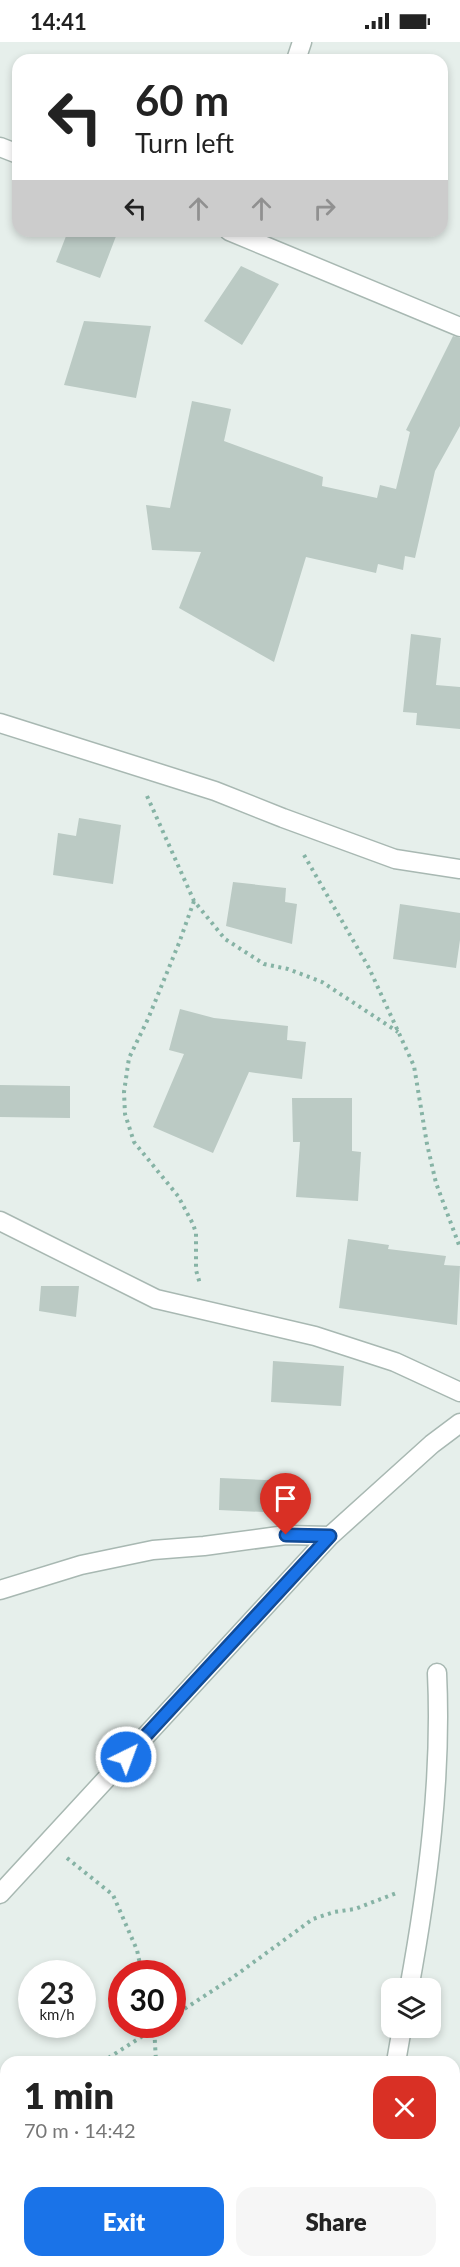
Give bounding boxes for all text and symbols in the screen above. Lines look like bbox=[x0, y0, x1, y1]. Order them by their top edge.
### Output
text: 14:41 bbox=[30, 8, 87, 35]
text: 60 m bbox=[135, 75, 229, 125]
icon: left bbox=[36, 78, 114, 156]
text: Turn left bbox=[135, 126, 234, 159]
icon: left bbox=[119, 192, 152, 225]
icon: ahead bbox=[182, 192, 215, 225]
icon: ahead bbox=[245, 192, 278, 225]
icon: right bbox=[308, 192, 341, 225]
pin bbox=[260, 1473, 311, 1535]
icon: arrive bbox=[269, 1482, 302, 1515]
position arrow bbox=[94, 1725, 158, 1789]
speed limit sign: 30 bbox=[108, 1960, 186, 2038]
text: 23 bbox=[40, 1974, 74, 2010]
map controls bbox=[381, 1978, 441, 2038]
button: layers bbox=[381, 1978, 441, 2038]
text: km/h bbox=[39, 2005, 75, 2023]
text: 1 min bbox=[24, 2073, 114, 2117]
button: close bbox=[373, 2076, 436, 2139]
text: 70 m · 14:42 bbox=[24, 2118, 136, 2142]
button: Exit bbox=[24, 2187, 224, 2256]
button: Share bbox=[236, 2187, 436, 2256]

